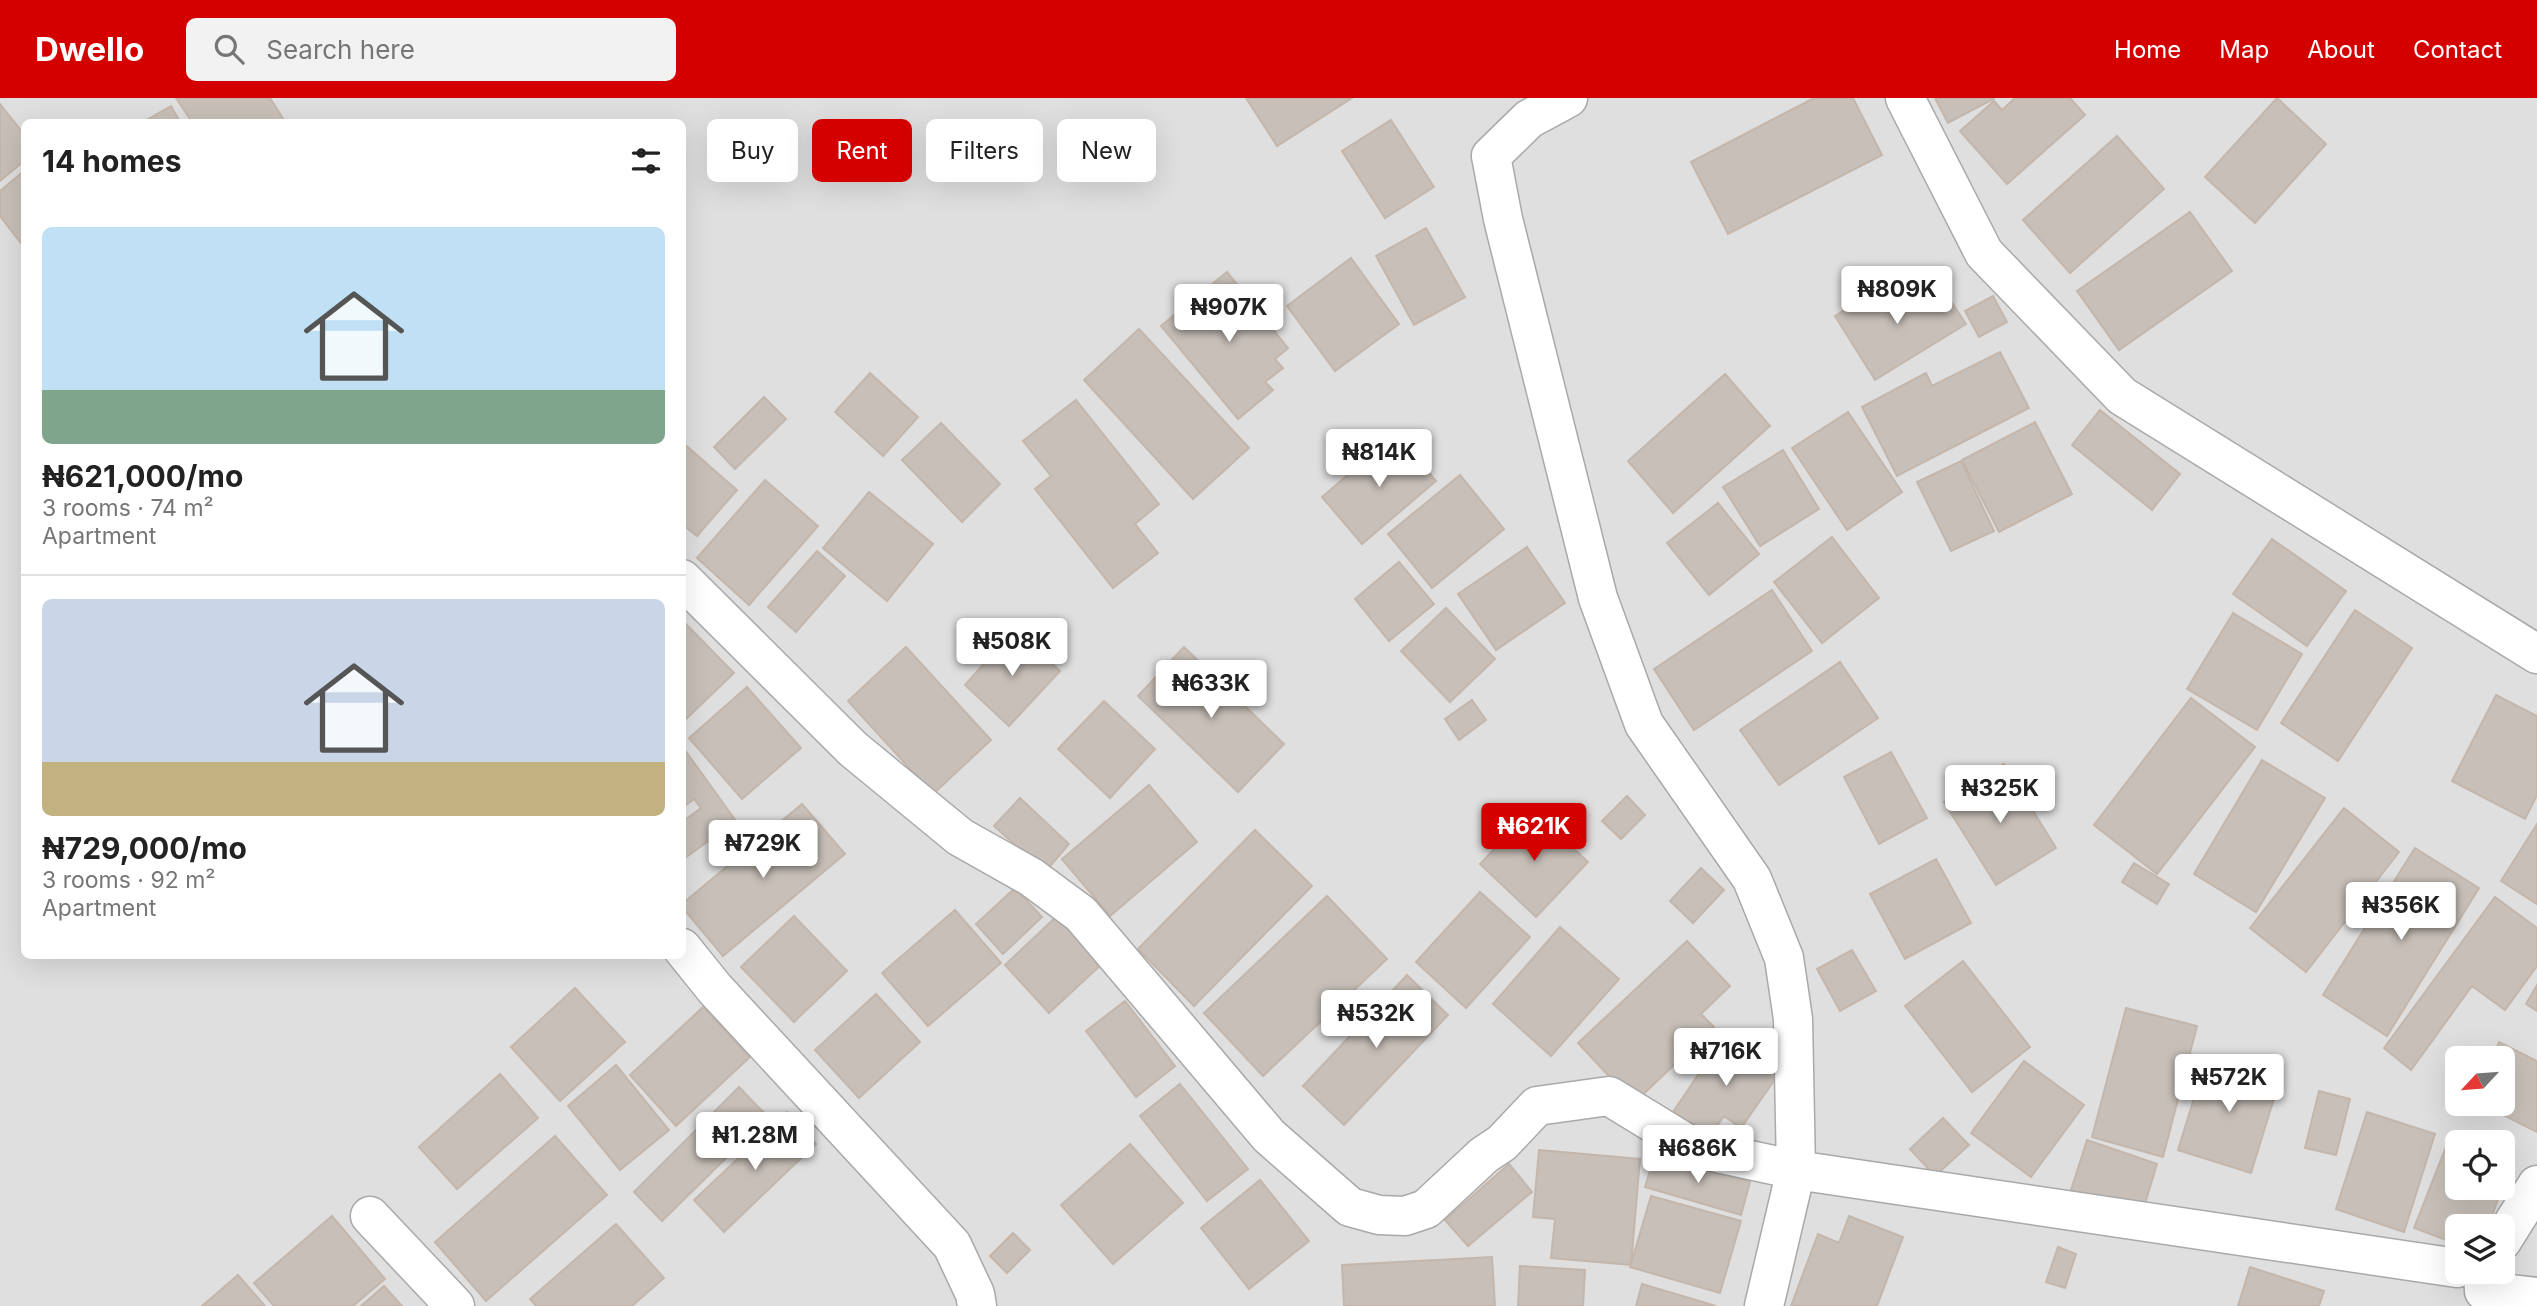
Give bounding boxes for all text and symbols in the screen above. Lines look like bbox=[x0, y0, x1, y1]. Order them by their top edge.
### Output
search box bbox=[186, 18, 676, 81]
text: Dwello bbox=[35, 29, 144, 69]
icon: search bbox=[210, 30, 248, 68]
text: Search here bbox=[266, 34, 415, 65]
text: Home bbox=[2114, 35, 2181, 64]
text: Map bbox=[2219, 35, 2269, 64]
text: About bbox=[2307, 35, 2375, 64]
text: Contact bbox=[2413, 35, 2502, 64]
chip: Buy bbox=[707, 119, 798, 182]
chip: Rent bbox=[812, 119, 912, 182]
chip: Filters bbox=[926, 119, 1043, 182]
chip: New bbox=[1057, 119, 1156, 182]
icon: filters bbox=[627, 142, 665, 180]
text: 14 homes bbox=[42, 143, 181, 179]
pin: ₦809K bbox=[1848, 266, 1946, 326]
icon: home bbox=[291, 273, 417, 399]
text: ₦809K bbox=[1857, 275, 1937, 303]
pin: ₦907K bbox=[1180, 285, 1278, 344]
text: ₦907K bbox=[1190, 293, 1268, 321]
pin: ₦814K bbox=[1330, 430, 1428, 489]
text: ₦814K bbox=[1342, 438, 1416, 466]
text: ₦621,000/mo bbox=[42, 458, 243, 494]
text: 3 rooms · 74 m² bbox=[42, 494, 214, 522]
text: Apartment bbox=[42, 522, 156, 550]
pin: ₦508K bbox=[963, 618, 1061, 678]
text: ₦508K bbox=[972, 627, 1052, 655]
icon: home bbox=[291, 645, 417, 771]
pin: ₦633K bbox=[1162, 660, 1260, 720]
text: ₦633K bbox=[1172, 669, 1250, 697]
pin: ₦325K bbox=[1951, 766, 2049, 825]
text: ₦325K bbox=[1961, 774, 2039, 802]
pin: ₦621K bbox=[1485, 804, 1583, 863]
text: ₦621K bbox=[1497, 812, 1571, 840]
pin: ₦729K bbox=[714, 820, 812, 880]
text: ₦729K bbox=[725, 829, 801, 857]
text: ₦729,000/mo bbox=[42, 830, 247, 866]
text: 3 rooms · 92 m² bbox=[42, 866, 215, 894]
pin: ₦356K bbox=[2352, 882, 2450, 942]
text: ₦356K bbox=[2362, 891, 2440, 919]
text: Apartment bbox=[42, 894, 156, 922]
pin: ₦532K bbox=[1327, 990, 1425, 1050]
text: ₦532K bbox=[1337, 999, 1415, 1027]
pin: ₦716K bbox=[1677, 1028, 1775, 1088]
text: ₦716K bbox=[1690, 1037, 1762, 1065]
north arrow bbox=[2445, 1046, 2515, 1116]
map controls bbox=[2445, 1046, 2515, 1284]
pin: ₦572K bbox=[2180, 1054, 2278, 1114]
text: ₦572K bbox=[2191, 1063, 2267, 1091]
pin: ₦1.28M bbox=[698, 1112, 812, 1172]
text: ₦1.28M bbox=[712, 1121, 798, 1149]
pin: ₦686K bbox=[1649, 1126, 1747, 1185]
button: locate bbox=[2445, 1130, 2515, 1200]
text: ₦686K bbox=[1659, 1134, 1737, 1162]
button: layers bbox=[2445, 1214, 2515, 1284]

